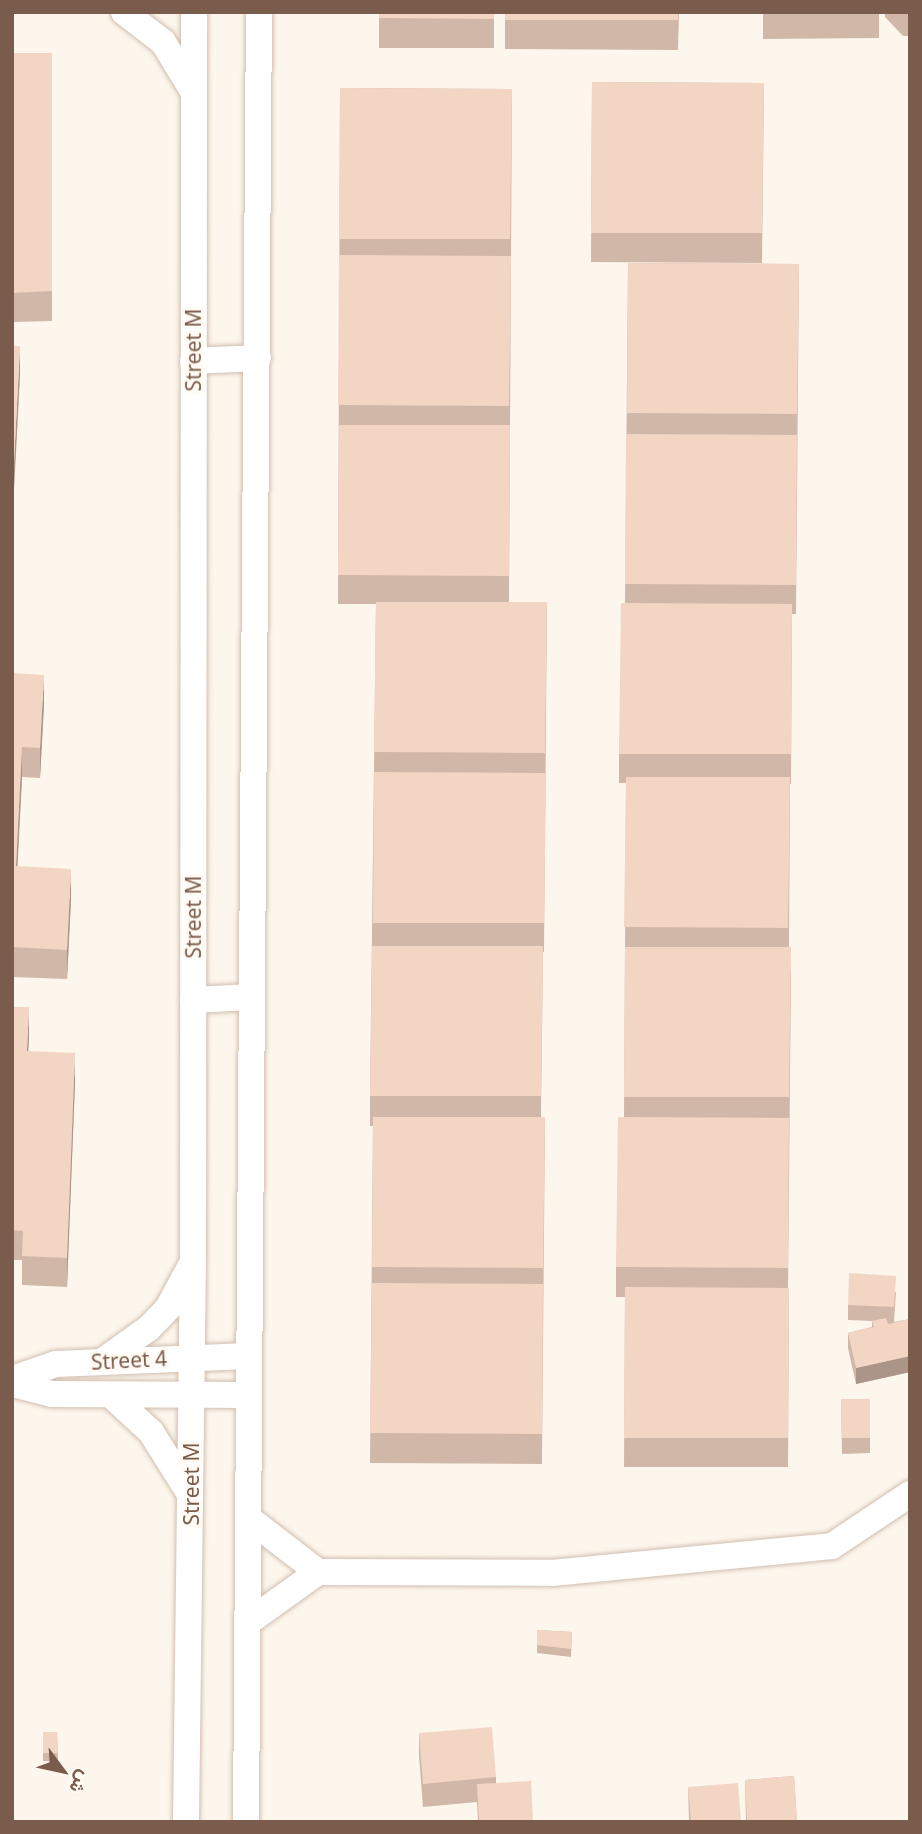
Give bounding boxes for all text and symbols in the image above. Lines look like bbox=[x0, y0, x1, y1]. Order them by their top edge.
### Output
street label: Street M bbox=[180, 308, 206, 392]
street label: Street M bbox=[180, 875, 206, 959]
street label: Street 4 bbox=[90, 1345, 168, 1375]
street label: Street M bbox=[178, 1442, 204, 1526]
north arrow bbox=[28, 1736, 98, 1806]
text: ش bbox=[63, 1766, 98, 1799]

